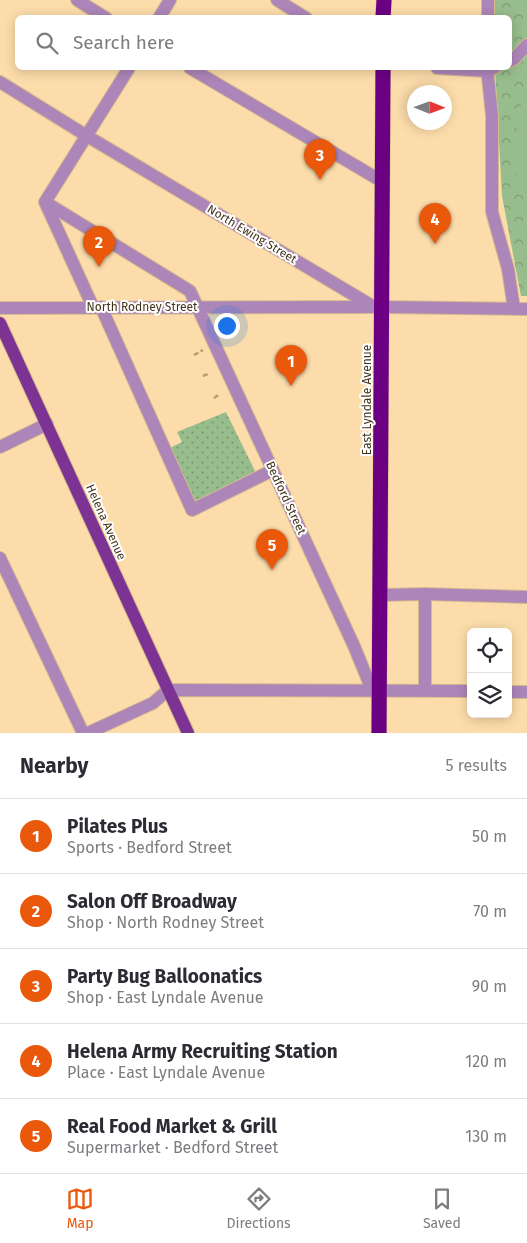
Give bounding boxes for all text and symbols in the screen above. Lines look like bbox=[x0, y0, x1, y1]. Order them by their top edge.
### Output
search box bbox=[15, 15, 512, 70]
icon: search bbox=[33, 29, 61, 57]
text: Search here bbox=[73, 31, 174, 54]
north arrow bbox=[407, 85, 452, 130]
pin: 3 bbox=[304, 139, 336, 180]
street label: North Ewing Street bbox=[205, 202, 300, 267]
pin: 4 bbox=[419, 203, 451, 244]
pin: 2 bbox=[83, 226, 115, 267]
street label: North Rodney Street bbox=[87, 300, 198, 314]
your location bbox=[214, 313, 240, 339]
pin: 1 bbox=[275, 345, 307, 386]
street label: East Lyndale Avenue bbox=[360, 345, 374, 455]
street label: Bedford Street bbox=[263, 459, 309, 537]
street label: Helena Avenue bbox=[83, 482, 129, 562]
pin: 5 bbox=[256, 529, 288, 570]
map controls bbox=[467, 628, 512, 718]
button: locate bbox=[467, 628, 512, 673]
button: layers bbox=[467, 673, 512, 718]
text: Nearby bbox=[20, 753, 88, 779]
text: 5 results bbox=[446, 756, 507, 775]
text: Pilates Plus bbox=[67, 815, 168, 838]
text: 1 bbox=[32, 827, 40, 846]
text: 50 m bbox=[472, 827, 507, 846]
text: Sports · Bedford Street bbox=[67, 838, 232, 857]
text: Salon Off Broadway bbox=[67, 890, 237, 913]
text: 2 bbox=[32, 902, 40, 921]
text: 70 m bbox=[473, 902, 507, 921]
text: Shop · North Rodney Street bbox=[67, 913, 264, 932]
text: Party Bug Balloonatics bbox=[67, 965, 262, 988]
text: 3 bbox=[32, 977, 40, 996]
text: 90 m bbox=[472, 977, 507, 996]
text: Shop · East Lyndale Avenue bbox=[67, 988, 264, 1007]
text: Helena Army Recruiting Station bbox=[67, 1040, 338, 1063]
text: 4 bbox=[31, 1052, 41, 1071]
text: 120 m bbox=[465, 1052, 507, 1071]
text: Place · East Lyndale Avenue bbox=[67, 1063, 265, 1082]
text: Real Food Market & Grill bbox=[67, 1115, 277, 1138]
text: 5 bbox=[32, 1127, 40, 1146]
text: 130 m bbox=[465, 1127, 507, 1146]
text: Supermarket · Bedford Street bbox=[67, 1138, 278, 1157]
tab: Map bbox=[66, 1185, 94, 1232]
tab: Directions bbox=[226, 1185, 291, 1232]
tab: Saved bbox=[423, 1185, 461, 1232]

